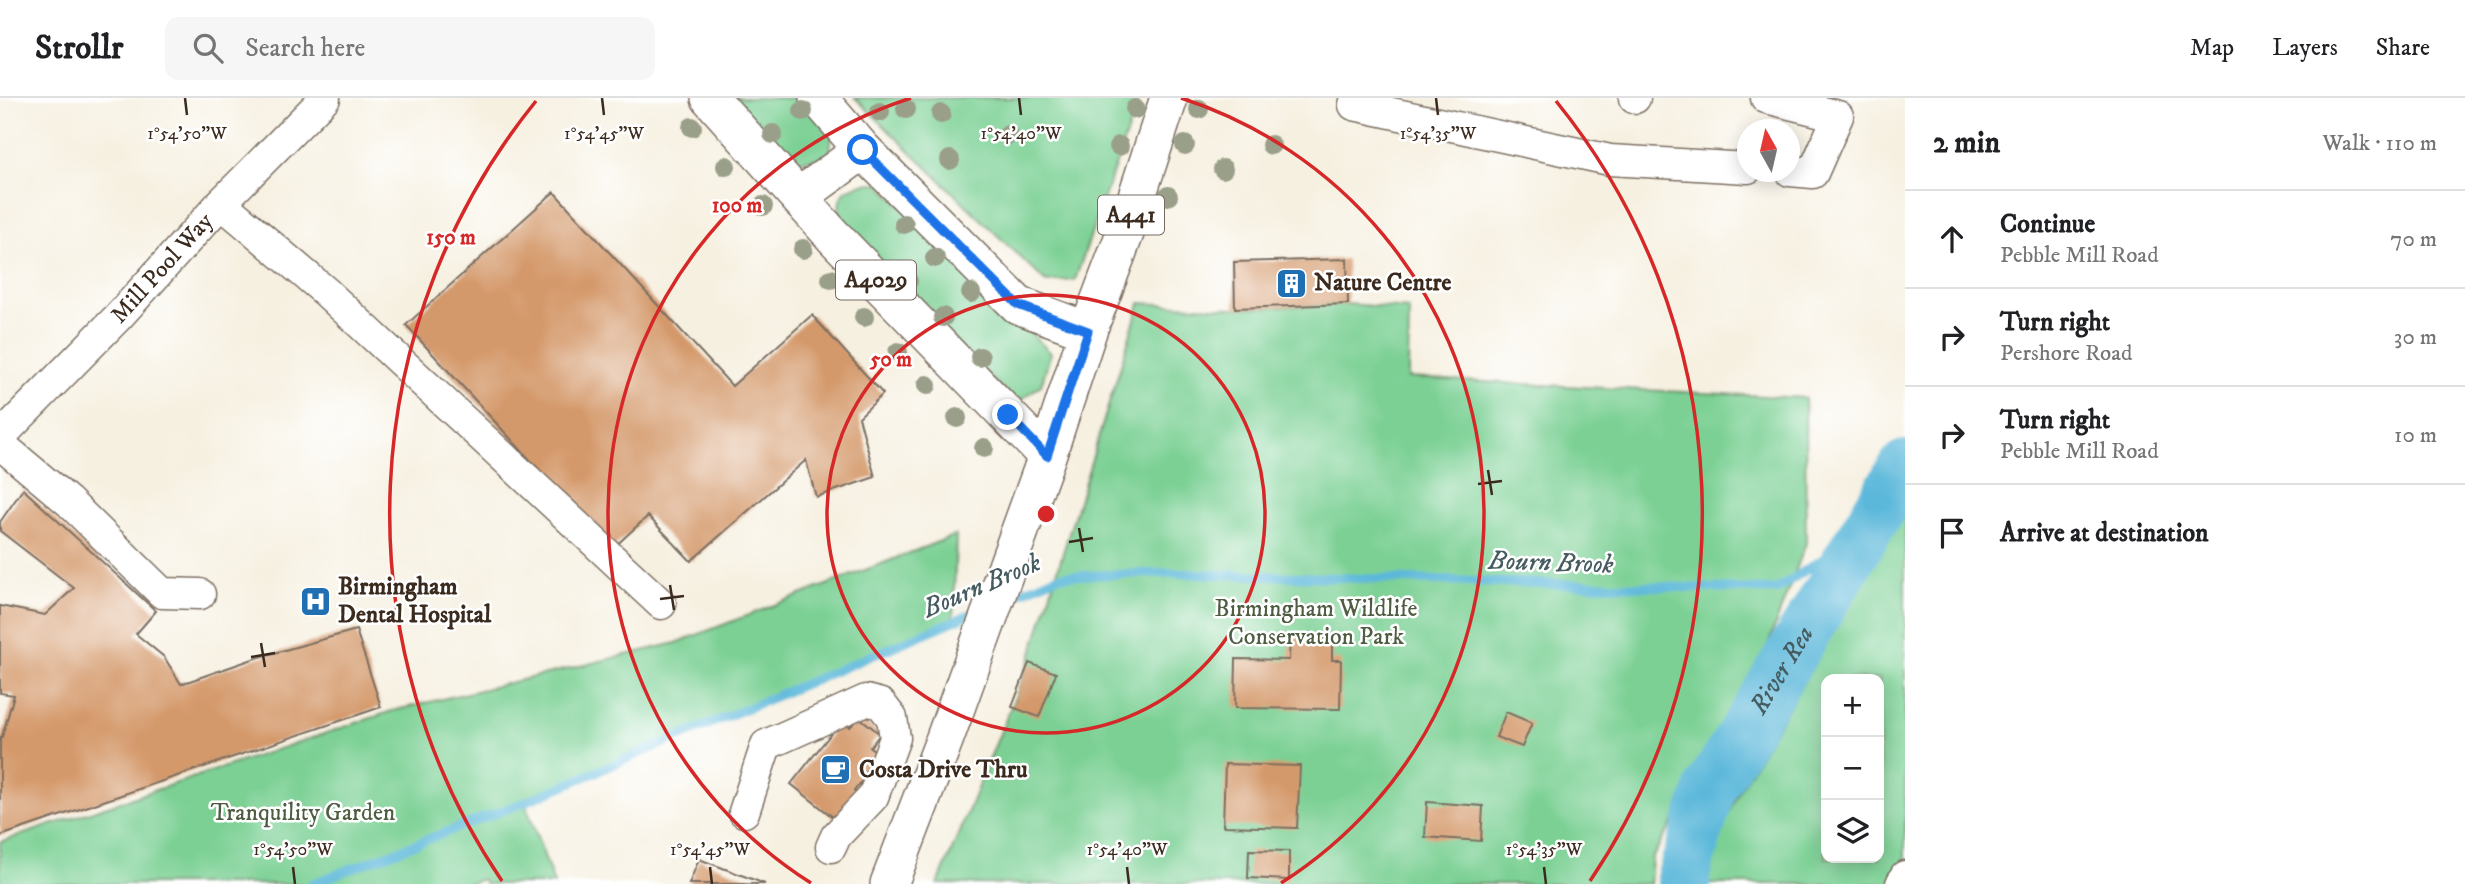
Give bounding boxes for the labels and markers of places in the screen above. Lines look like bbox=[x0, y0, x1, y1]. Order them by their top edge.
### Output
building icon: Nature Centre bbox=[1274, 266, 1308, 300]
place label: Nature Centre bbox=[1314, 268, 1452, 298]
centre of rings bbox=[1034, 502, 1058, 526]
place label: Birmingham Dental Hospital bbox=[338, 572, 492, 630]
hospital icon: Birmingham Dental Hospital bbox=[298, 584, 332, 618]
cafe icon: Costa Drive Thru bbox=[819, 753, 853, 787]
place label: Costa Drive Thru bbox=[859, 755, 1028, 785]

